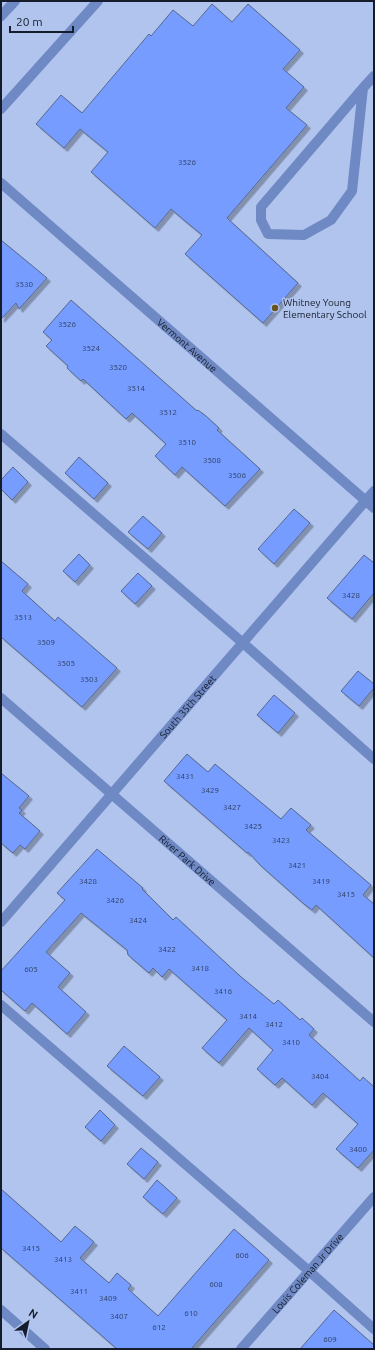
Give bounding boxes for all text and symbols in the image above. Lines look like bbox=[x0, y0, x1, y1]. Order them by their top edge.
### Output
scale bar bbox=[10, 8, 73, 34]
text: 20 m bbox=[16, 15, 43, 28]
house number: 3526 bbox=[178, 158, 197, 167]
house number: 3530 bbox=[15, 280, 34, 289]
place label: Whitney Young Elementary School bbox=[283, 297, 367, 320]
marker: Whitney Young Elementary School bbox=[270, 303, 280, 313]
street label: Vermont Avenue bbox=[155, 317, 219, 375]
house number: 3526 bbox=[58, 320, 77, 329]
house number: 3524 bbox=[82, 344, 101, 353]
house number: 3520 bbox=[109, 363, 128, 372]
house number: 3514 bbox=[127, 384, 146, 393]
house number: 3512 bbox=[159, 408, 177, 417]
house number: 3510 bbox=[178, 438, 197, 447]
house number: 3508 bbox=[203, 456, 222, 465]
house number: 3506 bbox=[228, 471, 247, 480]
house number: 3428 bbox=[342, 591, 361, 600]
house number: 3513 bbox=[14, 613, 32, 622]
house number: 3509 bbox=[37, 638, 55, 647]
house number: 3505 bbox=[57, 659, 75, 668]
street label: South 35th Street bbox=[158, 673, 218, 741]
house number: 3503 bbox=[80, 675, 98, 684]
house number: 3431 bbox=[176, 772, 194, 781]
house number: 3429 bbox=[201, 786, 219, 795]
house number: 3427 bbox=[223, 803, 241, 812]
house number: 3425 bbox=[244, 822, 262, 831]
street label: River Park Drive bbox=[157, 833, 218, 888]
house number: 3423 bbox=[272, 836, 290, 845]
house number: 3421 bbox=[288, 861, 306, 870]
house number: 3428 bbox=[79, 877, 98, 886]
house number: 3419 bbox=[312, 877, 330, 886]
house number: 3415 bbox=[337, 890, 355, 899]
house number: 3426 bbox=[106, 896, 125, 905]
house number: 3424 bbox=[129, 916, 148, 925]
house number: 3422 bbox=[158, 945, 176, 954]
house number: 3418 bbox=[191, 964, 210, 973]
house number: 605 bbox=[24, 965, 38, 974]
house number: 3416 bbox=[214, 987, 233, 996]
house number: 3414 bbox=[239, 1012, 258, 1021]
house number: 3412 bbox=[265, 1020, 283, 1029]
house number: 3410 bbox=[282, 1038, 301, 1047]
house number: 3404 bbox=[311, 1072, 330, 1081]
house number: 3400 bbox=[349, 1145, 368, 1154]
street label: Louis Coleman Jr Drive bbox=[270, 1231, 346, 1315]
house number: 3415 bbox=[22, 1244, 40, 1253]
house number: 606 bbox=[235, 1251, 249, 1260]
house number: 3413 bbox=[54, 1255, 72, 1264]
house number: 608 bbox=[209, 1280, 223, 1289]
house number: 3411 bbox=[70, 1287, 88, 1296]
house number: 3409 bbox=[99, 1294, 117, 1303]
north arrow bbox=[8, 1302, 48, 1342]
text: N bbox=[27, 1306, 40, 1321]
house number: 610 bbox=[184, 1309, 198, 1318]
house number: 3407 bbox=[110, 1312, 128, 1321]
house number: 612 bbox=[152, 1323, 166, 1332]
house number: 609 bbox=[323, 1335, 337, 1344]

